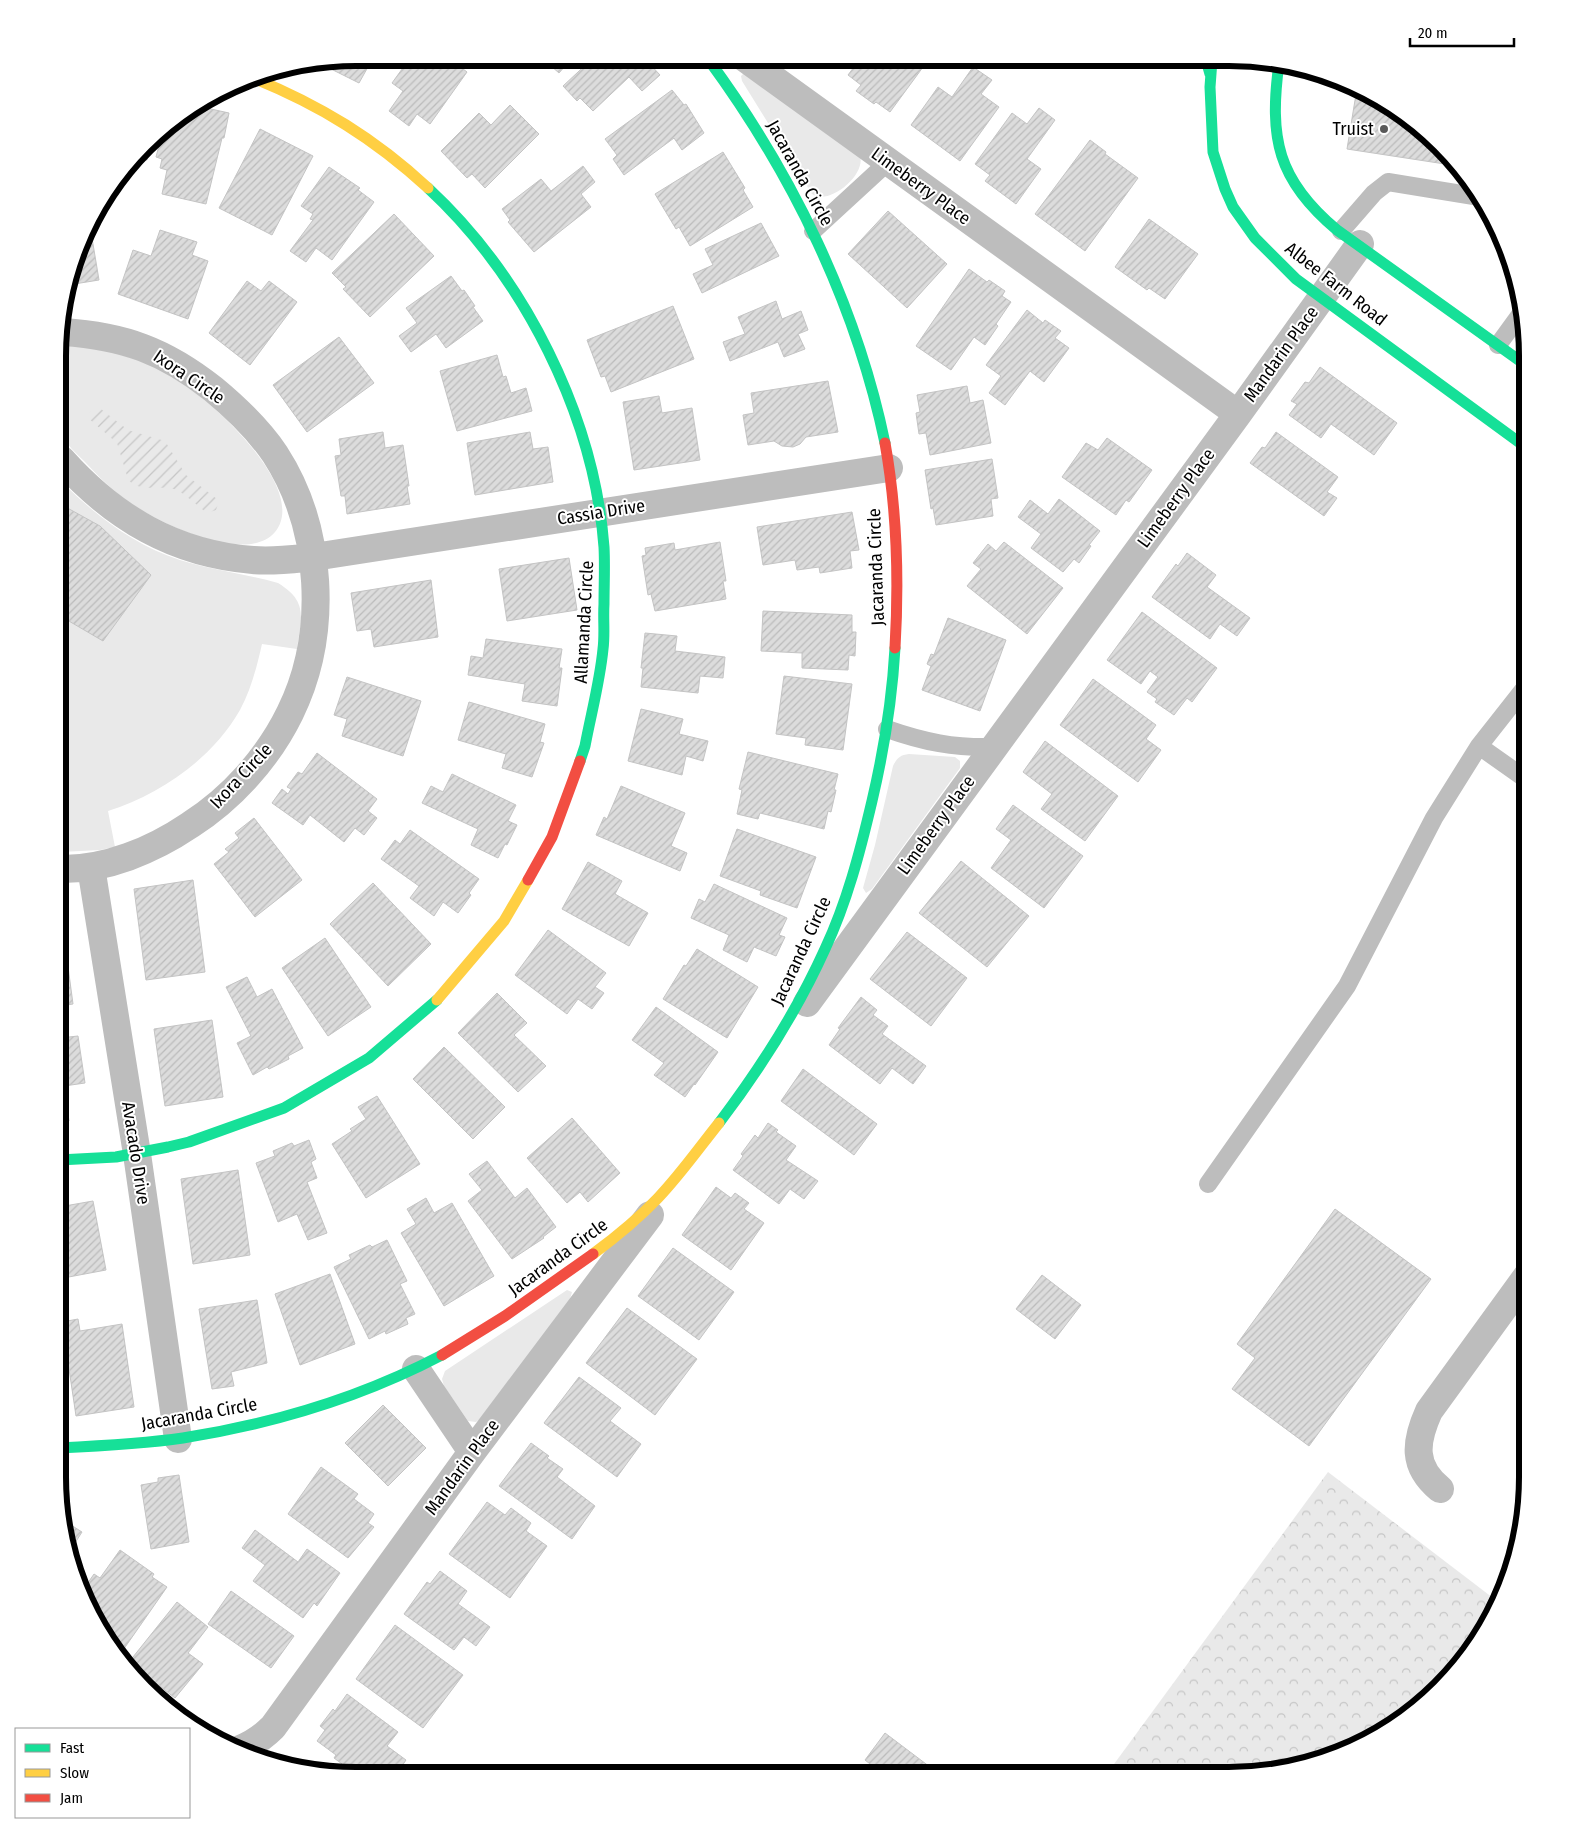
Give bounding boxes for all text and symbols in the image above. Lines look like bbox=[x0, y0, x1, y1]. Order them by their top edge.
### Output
scale bar bbox=[1410, 15, 1514, 47]
text: 20 m bbox=[1418, 24, 1448, 42]
street label: Jacaranda Circle bbox=[762, 116, 838, 230]
place label: Truist bbox=[1332, 118, 1374, 140]
marker: Truist bbox=[1378, 123, 1390, 135]
street label: Limeberry Place bbox=[867, 143, 975, 229]
street label: Albee Farm Road bbox=[1281, 237, 1391, 331]
street label: Mandarin Place bbox=[1239, 302, 1323, 406]
street label: Ixora Circle bbox=[149, 345, 229, 409]
street label: Limeberry Place bbox=[1133, 444, 1219, 552]
street label: Cassia Drive bbox=[556, 494, 647, 530]
street label: Jacaranda Circle bbox=[863, 508, 889, 626]
street label: Allamanda Circle bbox=[570, 560, 598, 684]
street label: Ixora Circle bbox=[205, 739, 277, 813]
street label: Limeberry Place bbox=[893, 771, 979, 879]
street label: Jacaranda Circle bbox=[766, 893, 836, 1009]
street label: Avacado Drive bbox=[117, 1100, 155, 1206]
street label: Jacaranda Circle bbox=[504, 1214, 612, 1300]
street label: Jacaranda Circle bbox=[139, 1393, 259, 1435]
street label: Mandarin Place bbox=[420, 1415, 504, 1519]
legend bbox=[15, 1728, 190, 1818]
text: Fast bbox=[60, 1739, 84, 1757]
text: Slow bbox=[60, 1764, 89, 1782]
text: Jam bbox=[60, 1789, 83, 1807]

